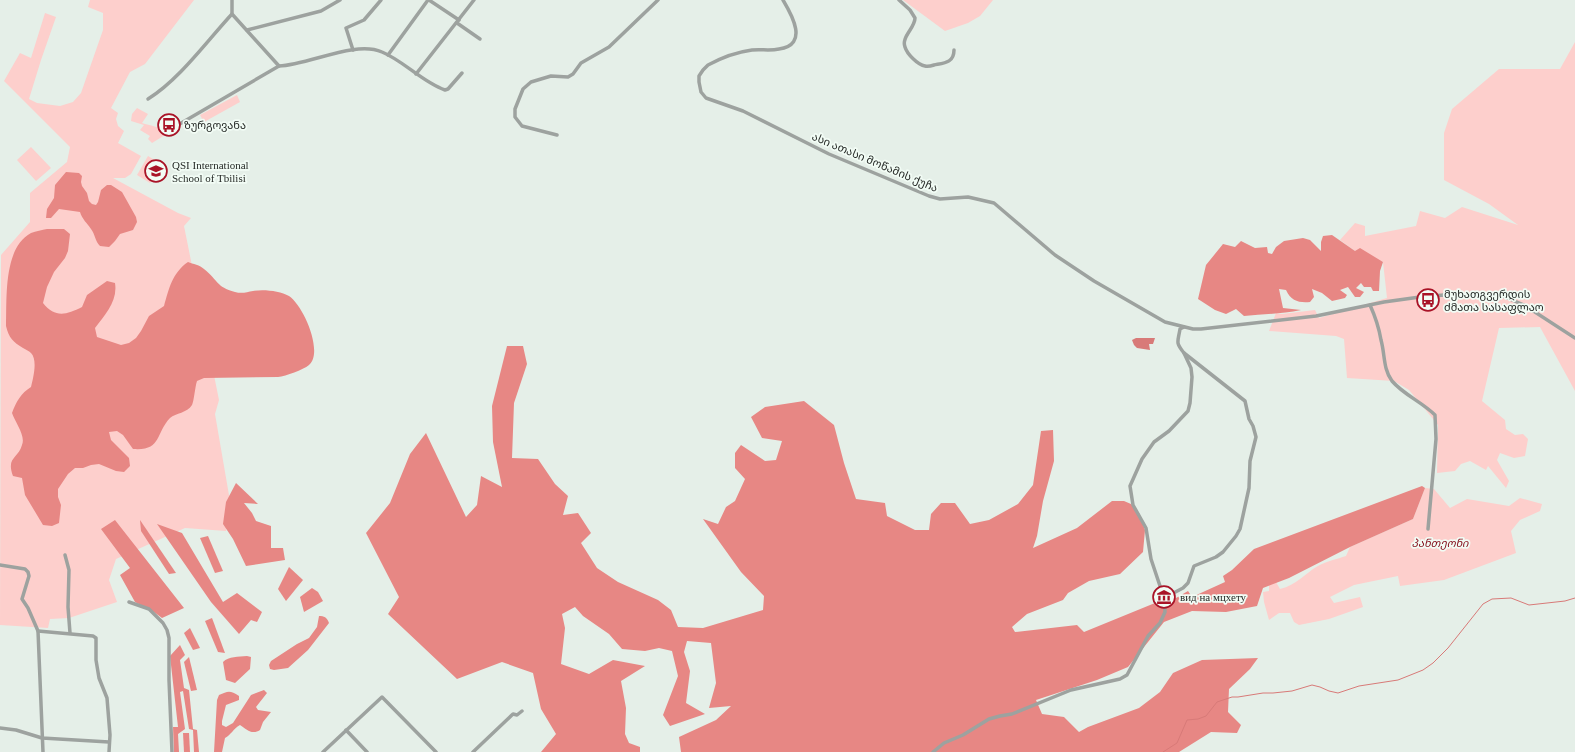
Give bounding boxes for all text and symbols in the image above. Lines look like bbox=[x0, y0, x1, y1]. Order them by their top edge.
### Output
bus stop icon: ზურგოვანა bbox=[156, 112, 182, 138]
place label: ზურგოვანა bbox=[184, 119, 246, 132]
street label: ასი ათასი მოწამის ქუჩა bbox=[810, 130, 940, 195]
school or university icon: QSI International School of Tbilisi bbox=[143, 158, 169, 184]
place label: QSI International School of Tbilisi bbox=[172, 159, 249, 184]
bus stop icon: მუხათგვერდის ძმათა სასაფლაო bbox=[1415, 287, 1441, 313]
place label: მუხათგვერდის ძმათა სასაფლაო bbox=[1444, 288, 1544, 314]
park label: პანთეონი bbox=[1412, 537, 1469, 550]
museum icon: вид на мцхету bbox=[1151, 584, 1177, 610]
place label: вид на мцхету bbox=[1180, 591, 1247, 603]

